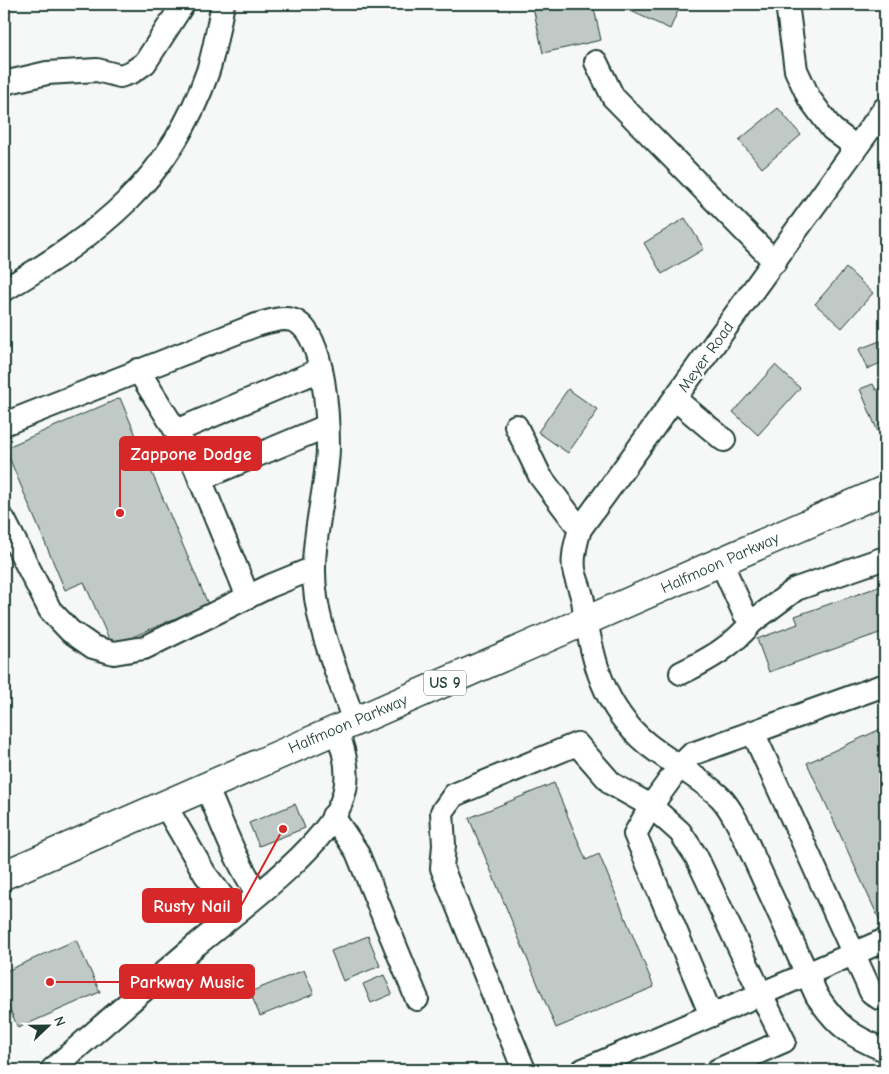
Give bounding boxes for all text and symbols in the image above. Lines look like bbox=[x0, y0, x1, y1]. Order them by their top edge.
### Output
street label: Meyer Road bbox=[674, 318, 738, 396]
callout: Zappone Dodge bbox=[120, 437, 261, 470]
text: Zappone Dodge bbox=[130, 444, 252, 465]
street label: Halfmoon Parkway bbox=[658, 529, 783, 597]
road number: US 9 bbox=[424, 670, 466, 696]
street label: Halfmoon Parkway bbox=[286, 690, 411, 757]
callout: Rusty Nail bbox=[143, 889, 241, 922]
text: Rusty Nail bbox=[153, 896, 231, 917]
callout: Parkway Music bbox=[120, 965, 254, 998]
text: Parkway Music bbox=[130, 972, 245, 993]
north arrow bbox=[22, 1002, 72, 1052]
text: N bbox=[50, 1014, 69, 1029]

